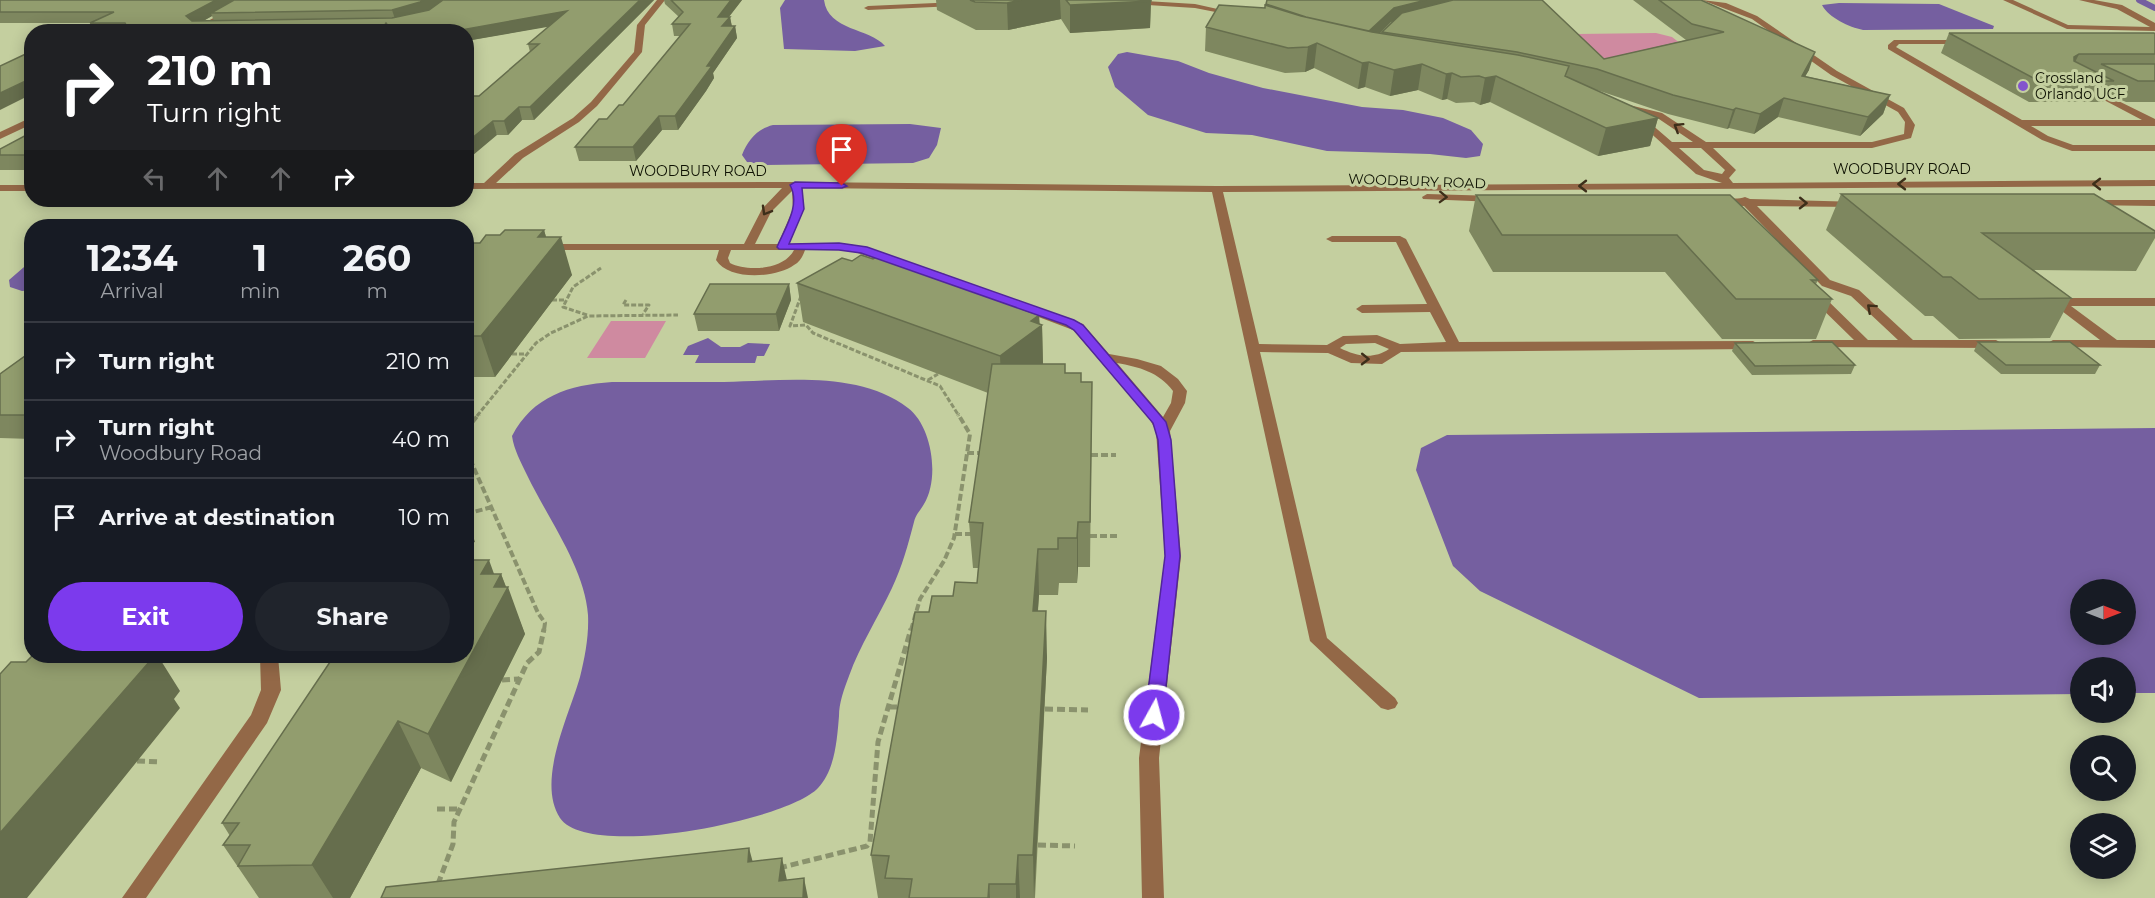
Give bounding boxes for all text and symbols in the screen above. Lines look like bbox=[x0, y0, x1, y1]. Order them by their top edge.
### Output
text: 210 m bbox=[147, 44, 273, 96]
icon: right bbox=[48, 48, 126, 126]
place label: Crossland Orlando UCF bbox=[2035, 69, 2126, 103]
marker: Crossland Orlando UCF bbox=[2016, 79, 2030, 93]
text: Turn right bbox=[147, 96, 282, 129]
one-way arrow bbox=[1674, 122, 1684, 134]
pin bbox=[816, 124, 867, 186]
icon: arrive bbox=[825, 133, 858, 166]
street label: WOODBURY ROAD bbox=[1833, 160, 1971, 178]
icon: left bbox=[138, 162, 171, 195]
icon: ahead bbox=[201, 162, 234, 195]
icon: ahead bbox=[264, 162, 297, 195]
icon: right bbox=[327, 162, 360, 195]
street label: WOODBURY ROAD bbox=[629, 162, 767, 180]
street label: WOODBURY ROAD bbox=[1348, 170, 1486, 192]
one-way arrow bbox=[1897, 178, 1906, 191]
one-way arrow bbox=[2092, 178, 2101, 190]
one-way arrow bbox=[1578, 180, 1587, 192]
one-way arrow bbox=[1439, 191, 1448, 204]
one-way arrow bbox=[1799, 197, 1808, 209]
one-way arrow bbox=[761, 205, 773, 215]
text: 12:34 bbox=[87, 236, 177, 280]
text: 1 bbox=[253, 236, 267, 280]
text: 260 bbox=[343, 236, 411, 280]
text: Arrival bbox=[100, 279, 164, 303]
text: min bbox=[240, 279, 280, 303]
text: m bbox=[366, 279, 388, 303]
one-way arrow bbox=[1867, 304, 1878, 315]
icon: right bbox=[48, 345, 81, 378]
text: Turn right bbox=[99, 348, 214, 375]
text: 210 m bbox=[386, 348, 450, 375]
one-way arrow bbox=[1360, 353, 1369, 365]
text: Turn right bbox=[99, 414, 214, 441]
icon: right bbox=[48, 423, 81, 456]
text: 40 m bbox=[392, 426, 450, 453]
text: Woodbury Road bbox=[99, 441, 262, 465]
icon: arrive bbox=[48, 501, 81, 534]
text: Arrive at destination bbox=[99, 504, 335, 531]
text: 10 m bbox=[398, 504, 450, 531]
north arrow bbox=[2070, 579, 2136, 645]
map controls bbox=[2070, 579, 2136, 879]
button: Exit bbox=[48, 582, 243, 651]
button: Share bbox=[255, 582, 450, 651]
button: sound bbox=[2070, 657, 2136, 723]
position arrow bbox=[1122, 683, 1186, 747]
button: search bbox=[2070, 735, 2136, 801]
button: layers bbox=[2070, 813, 2136, 879]

